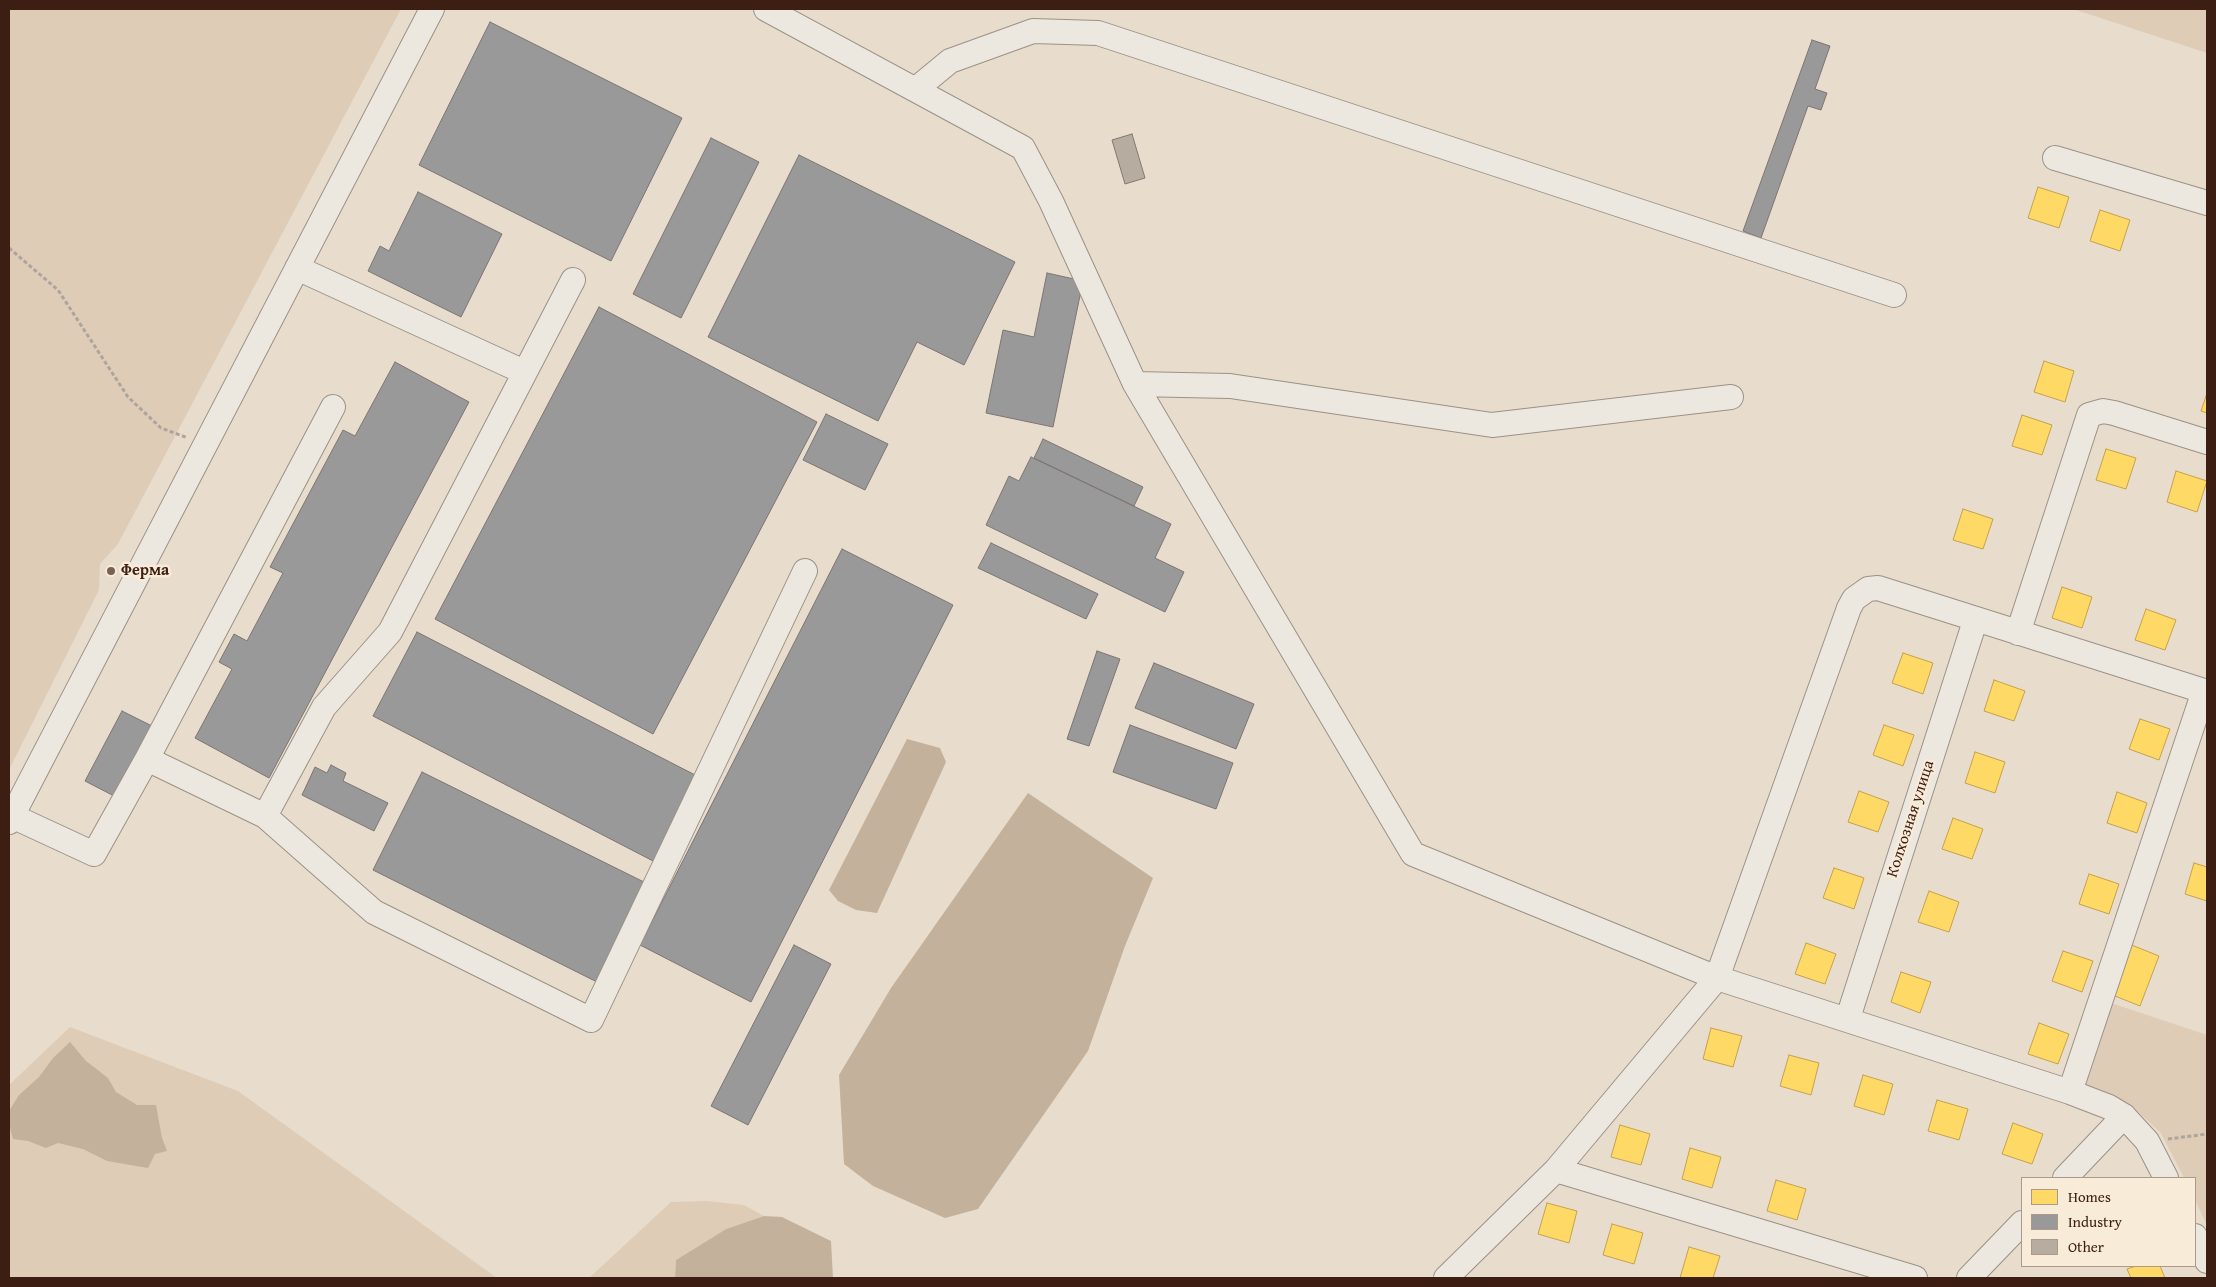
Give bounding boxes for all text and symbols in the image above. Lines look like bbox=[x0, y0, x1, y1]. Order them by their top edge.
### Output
place label: Ферма bbox=[121, 561, 169, 581]
marker: Ферма bbox=[105, 565, 117, 577]
street label: Колхозная улица bbox=[1883, 758, 1939, 880]
legend bbox=[2021, 1177, 2196, 1267]
text: Homes bbox=[2068, 1186, 2111, 1207]
text: Industry bbox=[2068, 1211, 2122, 1232]
text: Other bbox=[2068, 1236, 2104, 1257]

